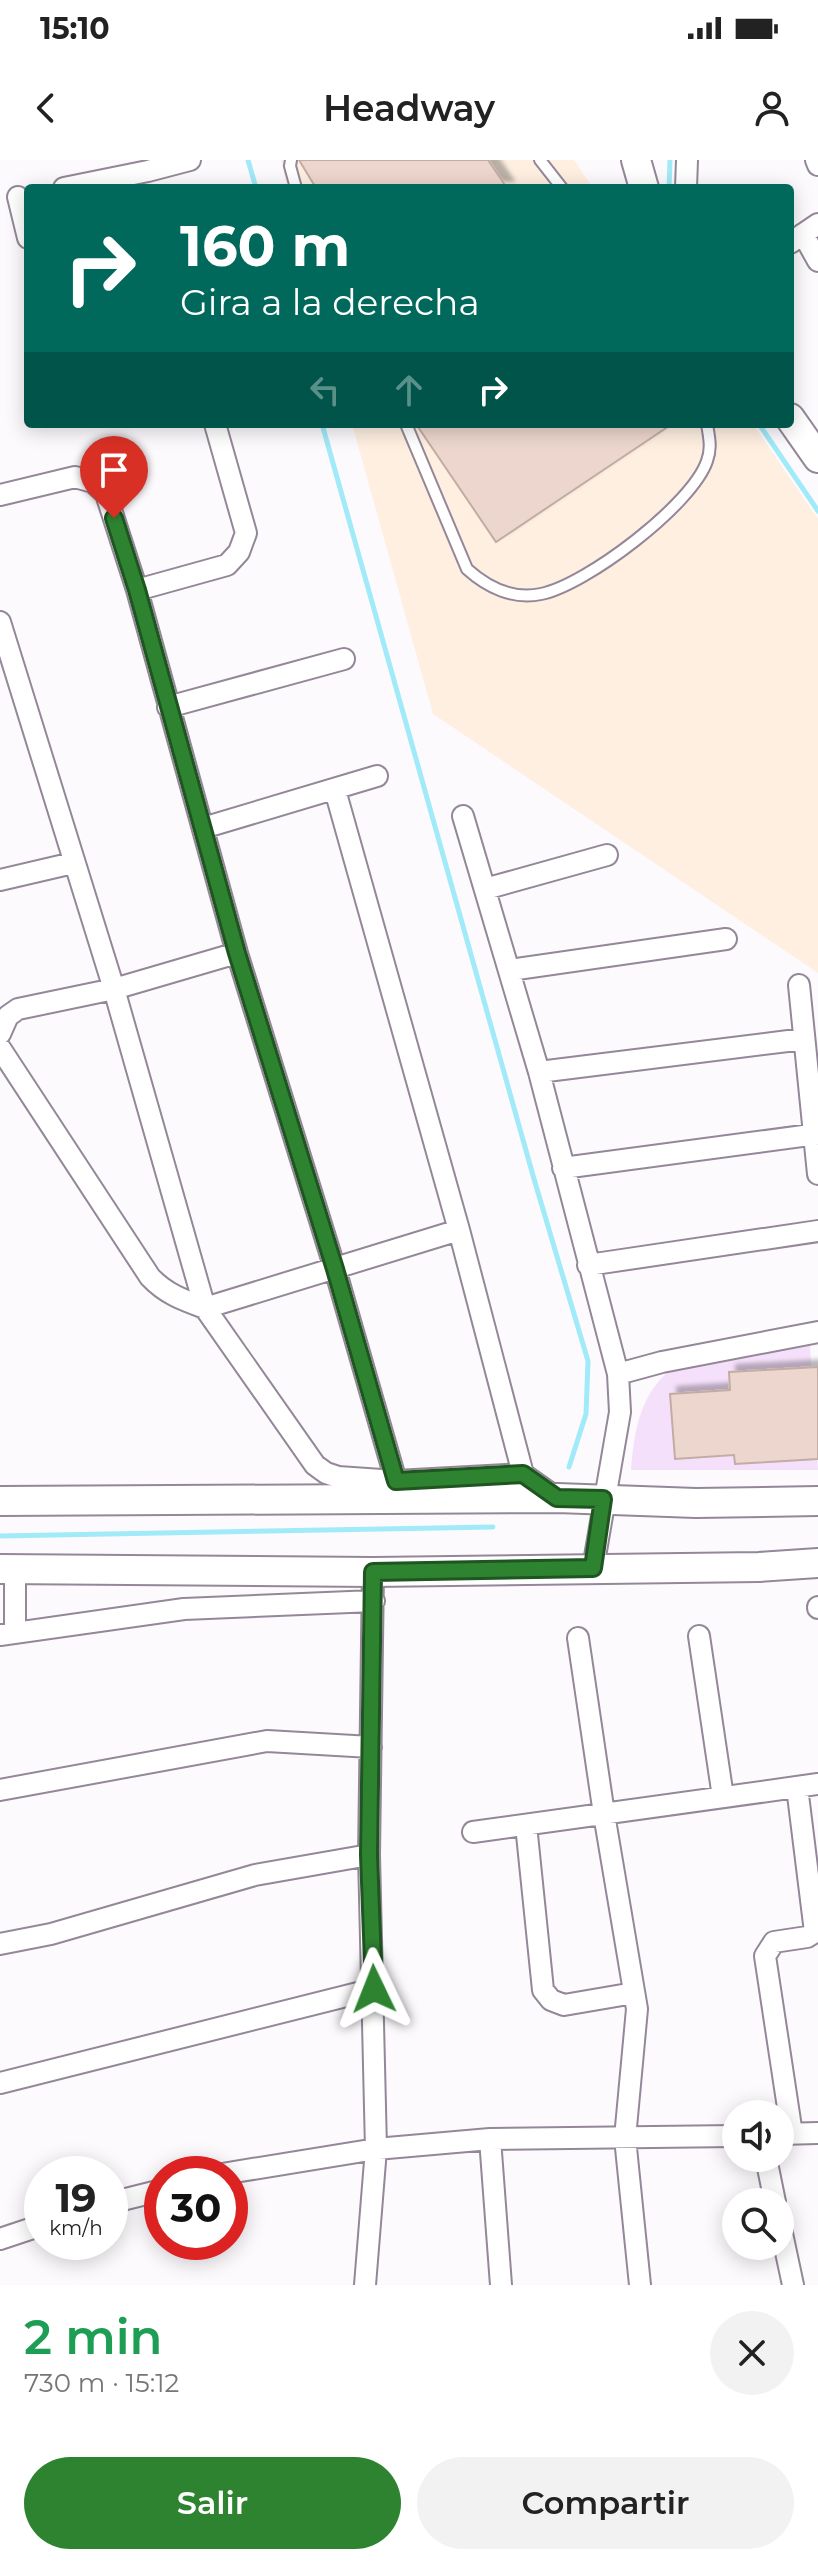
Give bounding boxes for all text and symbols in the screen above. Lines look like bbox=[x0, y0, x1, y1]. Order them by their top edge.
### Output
text: 15:10 bbox=[40, 10, 110, 47]
icon: back bbox=[24, 86, 68, 130]
text: Headway bbox=[323, 86, 495, 130]
icon: person bbox=[750, 86, 794, 130]
text: 160 m bbox=[180, 212, 350, 280]
icon: right bbox=[48, 216, 152, 320]
text: Gira a la derecha bbox=[180, 280, 480, 324]
icon: left bbox=[303, 368, 347, 412]
icon: ahead bbox=[387, 368, 431, 412]
icon: right bbox=[471, 368, 515, 412]
pin bbox=[80, 436, 148, 518]
icon: arrive bbox=[92, 448, 136, 492]
position arrow bbox=[332, 1947, 416, 2031]
map controls bbox=[722, 2100, 794, 2260]
button: sound bbox=[722, 2100, 794, 2172]
speed limit sign: 30 bbox=[144, 2156, 248, 2260]
text: 19 bbox=[55, 2173, 97, 2222]
button: search bbox=[722, 2188, 794, 2260]
text: km/h bbox=[49, 2216, 103, 2240]
text: 2 min bbox=[24, 2308, 162, 2366]
button: close bbox=[710, 2311, 794, 2395]
text: 730 m · 15:12 bbox=[24, 2367, 179, 2399]
button: Salir bbox=[24, 2457, 401, 2549]
button: Compartir bbox=[417, 2457, 794, 2549]

